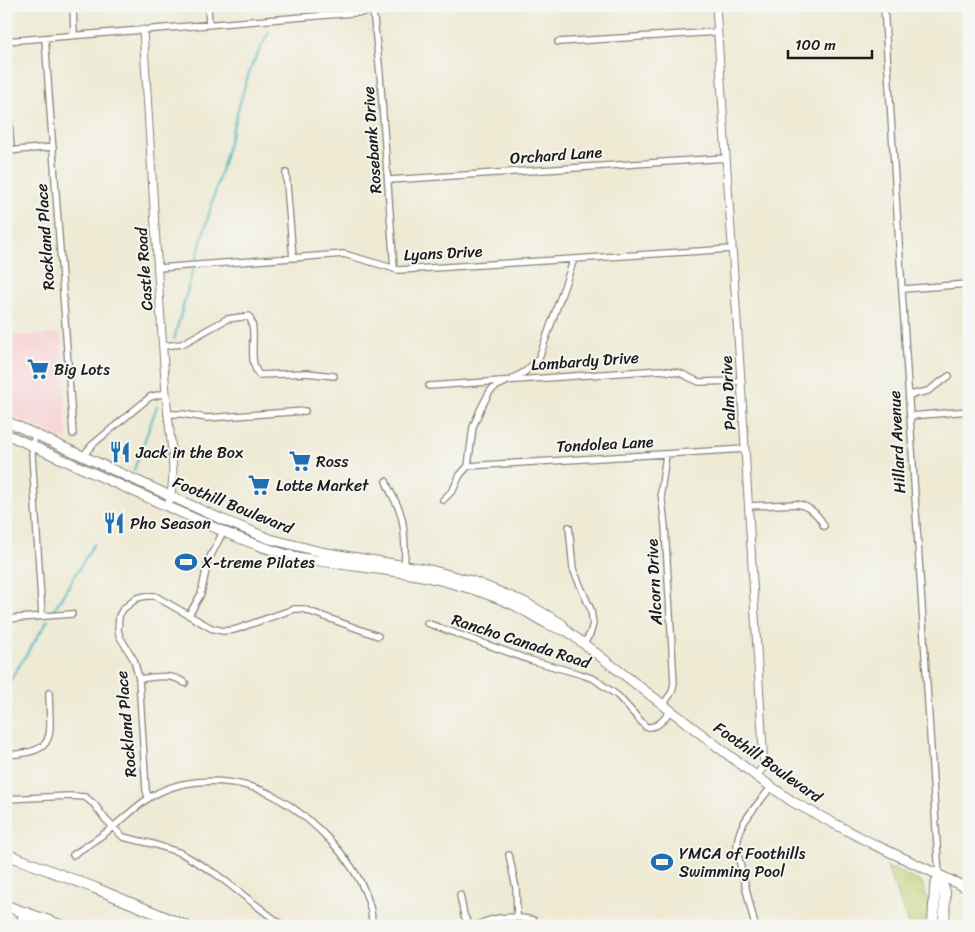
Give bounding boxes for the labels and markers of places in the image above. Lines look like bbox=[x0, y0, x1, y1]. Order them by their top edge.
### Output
place label: Big Lots bbox=[54, 355, 110, 384]
supermarket icon: Big Lots bbox=[25, 356, 51, 382]
place label: Jack in the Box bbox=[135, 438, 244, 467]
restaurant icon: Jack in the Box bbox=[107, 439, 133, 465]
place label: Ross bbox=[316, 447, 349, 476]
supermarket icon: Ross bbox=[287, 448, 313, 474]
place label: Lotte Market bbox=[276, 471, 369, 500]
supermarket icon: Lotte Market bbox=[246, 472, 272, 498]
place label: Pho Season bbox=[130, 509, 211, 538]
restaurant icon: Pho Season bbox=[101, 510, 127, 536]
place label: X-treme Pilates bbox=[201, 548, 315, 577]
sports icon: X-treme Pilates bbox=[173, 549, 199, 575]
place label: YMCA of Foothills Swimming Pool bbox=[679, 839, 806, 886]
sports icon: YMCA of Foothills Swimming Pool bbox=[649, 849, 675, 875]

